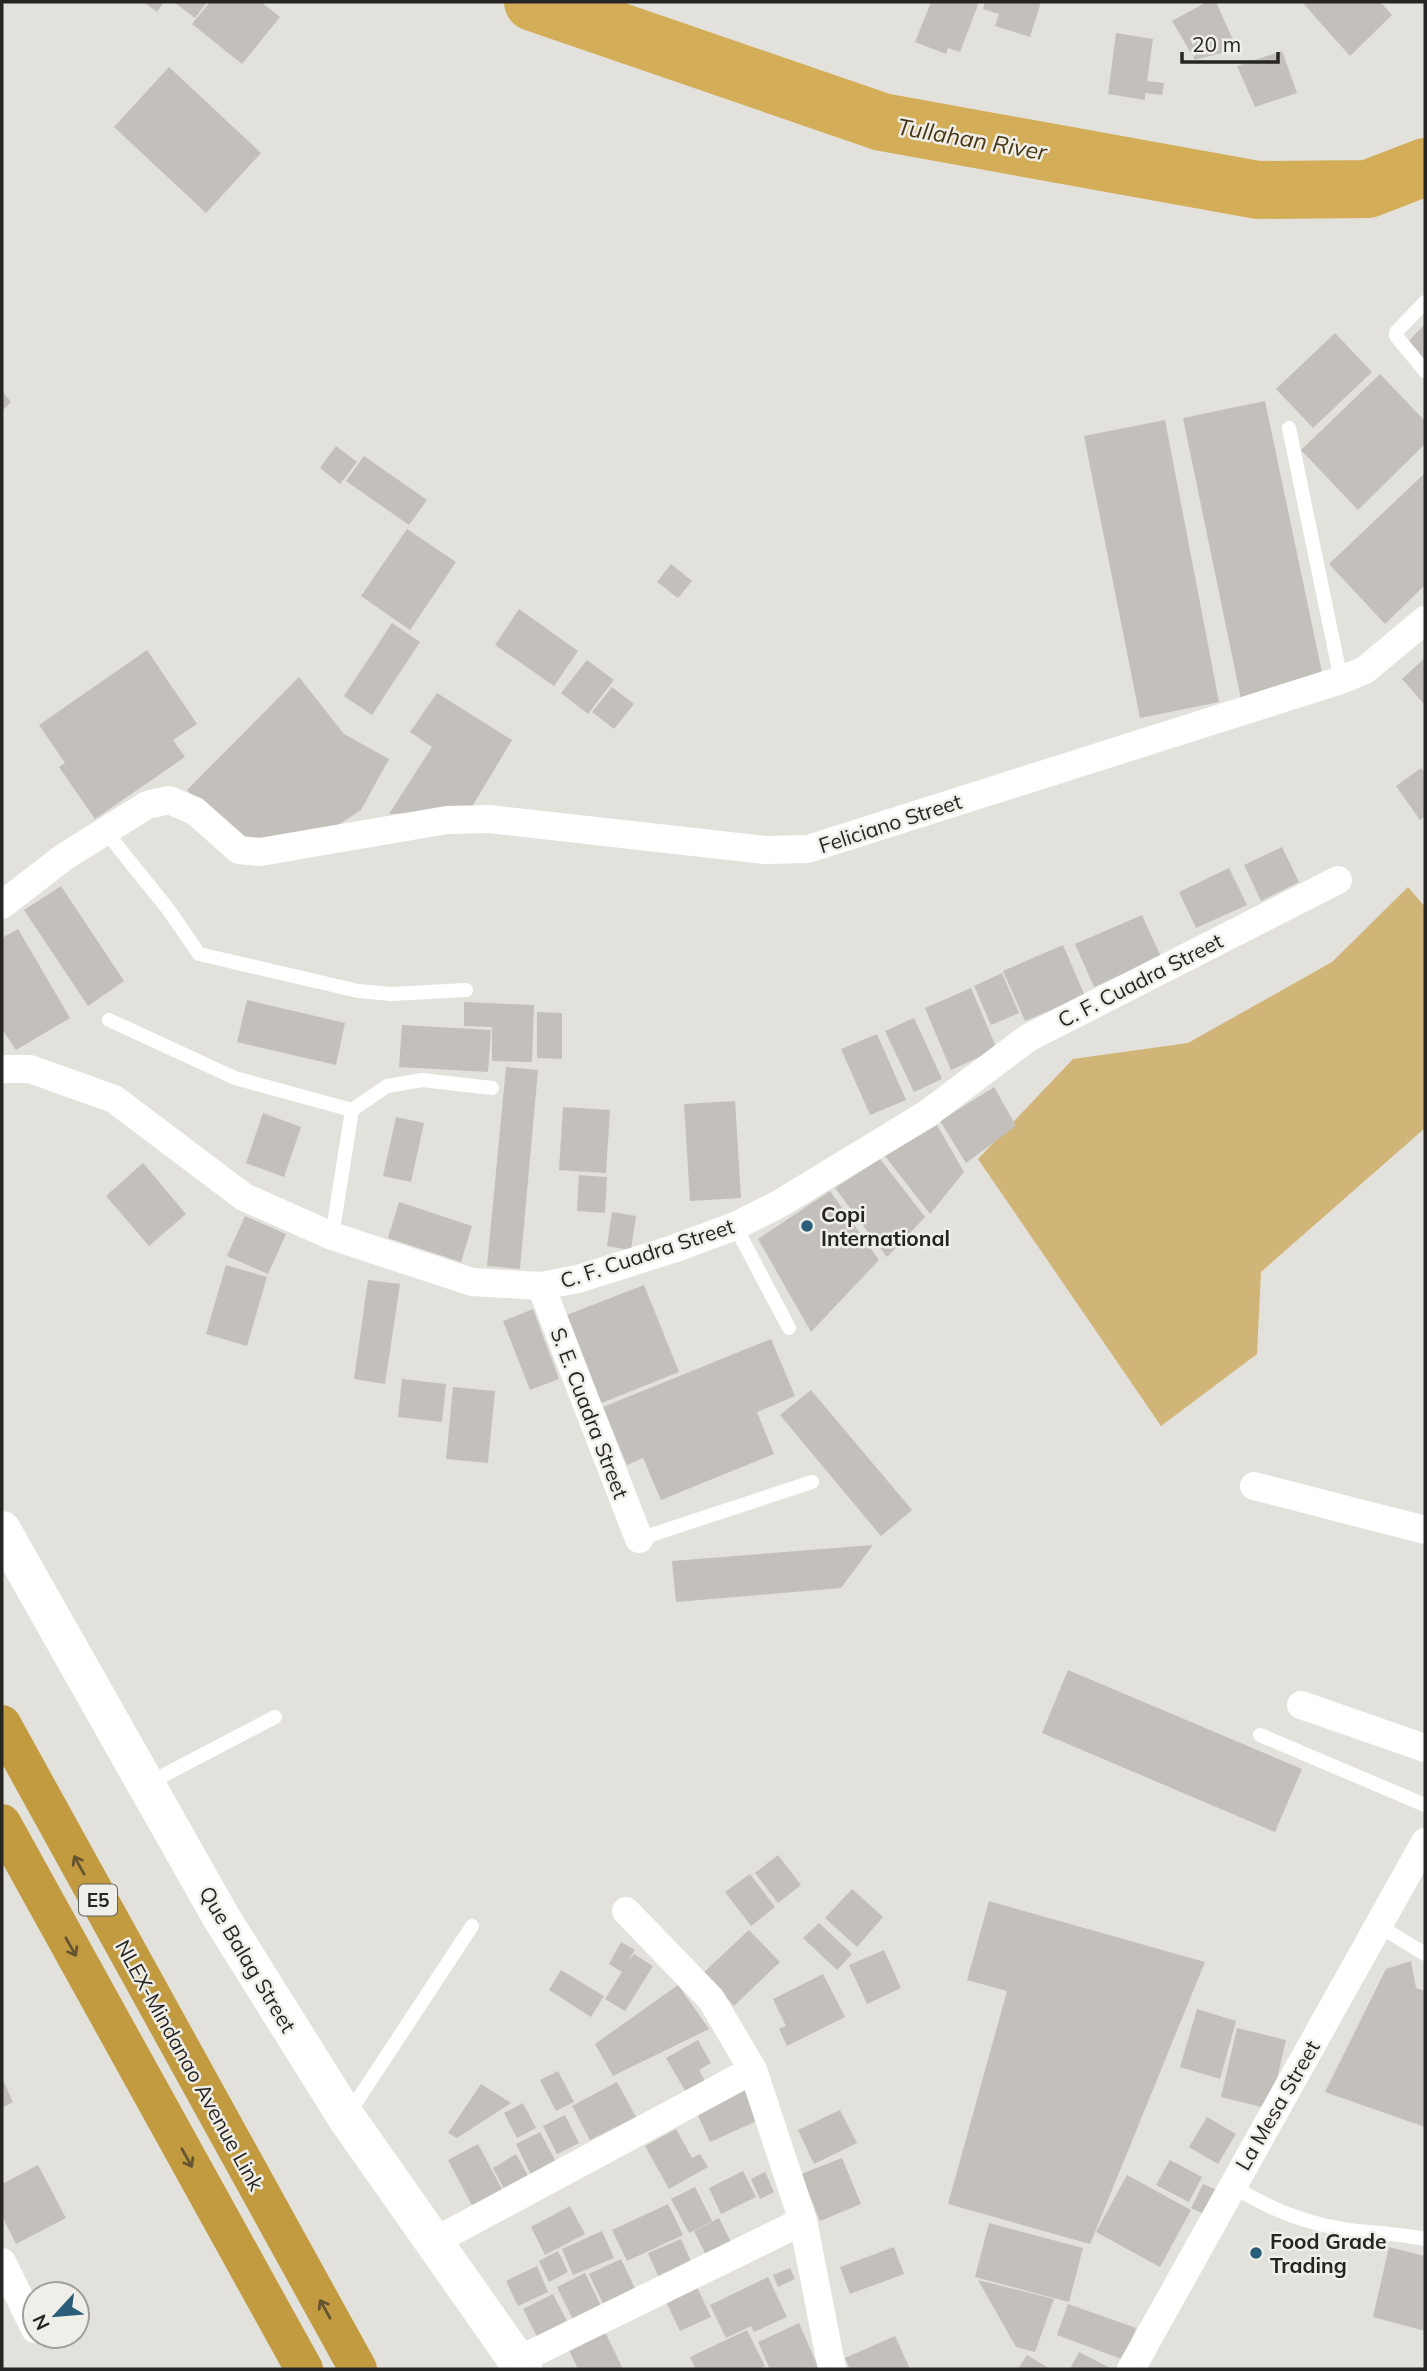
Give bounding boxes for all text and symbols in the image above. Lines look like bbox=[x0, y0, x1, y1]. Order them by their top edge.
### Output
scale bar bbox=[1182, 21, 1278, 65]
text: 20 m bbox=[1192, 31, 1241, 57]
water label: Tullahan River bbox=[895, 112, 1051, 167]
street label: Feliciano Street bbox=[815, 788, 965, 858]
street label: C. F. Cuadra Street bbox=[1053, 927, 1227, 1033]
place label: Copi International bbox=[821, 1201, 950, 1251]
street label: C. F. Cuadra Street bbox=[557, 1213, 737, 1293]
marker: Copi International bbox=[799, 1218, 815, 1234]
street label: S. E. Cuadra Street bbox=[545, 1324, 635, 1502]
one-way arrow bbox=[72, 1855, 85, 1876]
street label: Que Balag Street bbox=[194, 1881, 302, 2037]
road number: E5 bbox=[79, 1884, 117, 1916]
street label: NLEX-Mindanao Avenue Link bbox=[110, 1935, 270, 2195]
one-way arrow bbox=[65, 1936, 78, 1957]
street label: La Mesa Street bbox=[1229, 2035, 1325, 2175]
one-way arrow bbox=[180, 2147, 194, 2167]
place label: Food Grade Trading bbox=[1270, 2228, 1387, 2278]
marker: Food Grade Trading bbox=[1248, 2245, 1264, 2261]
north arrow bbox=[21, 2280, 91, 2350]
one-way arrow bbox=[318, 2300, 332, 2320]
text: N bbox=[27, 2311, 55, 2334]

